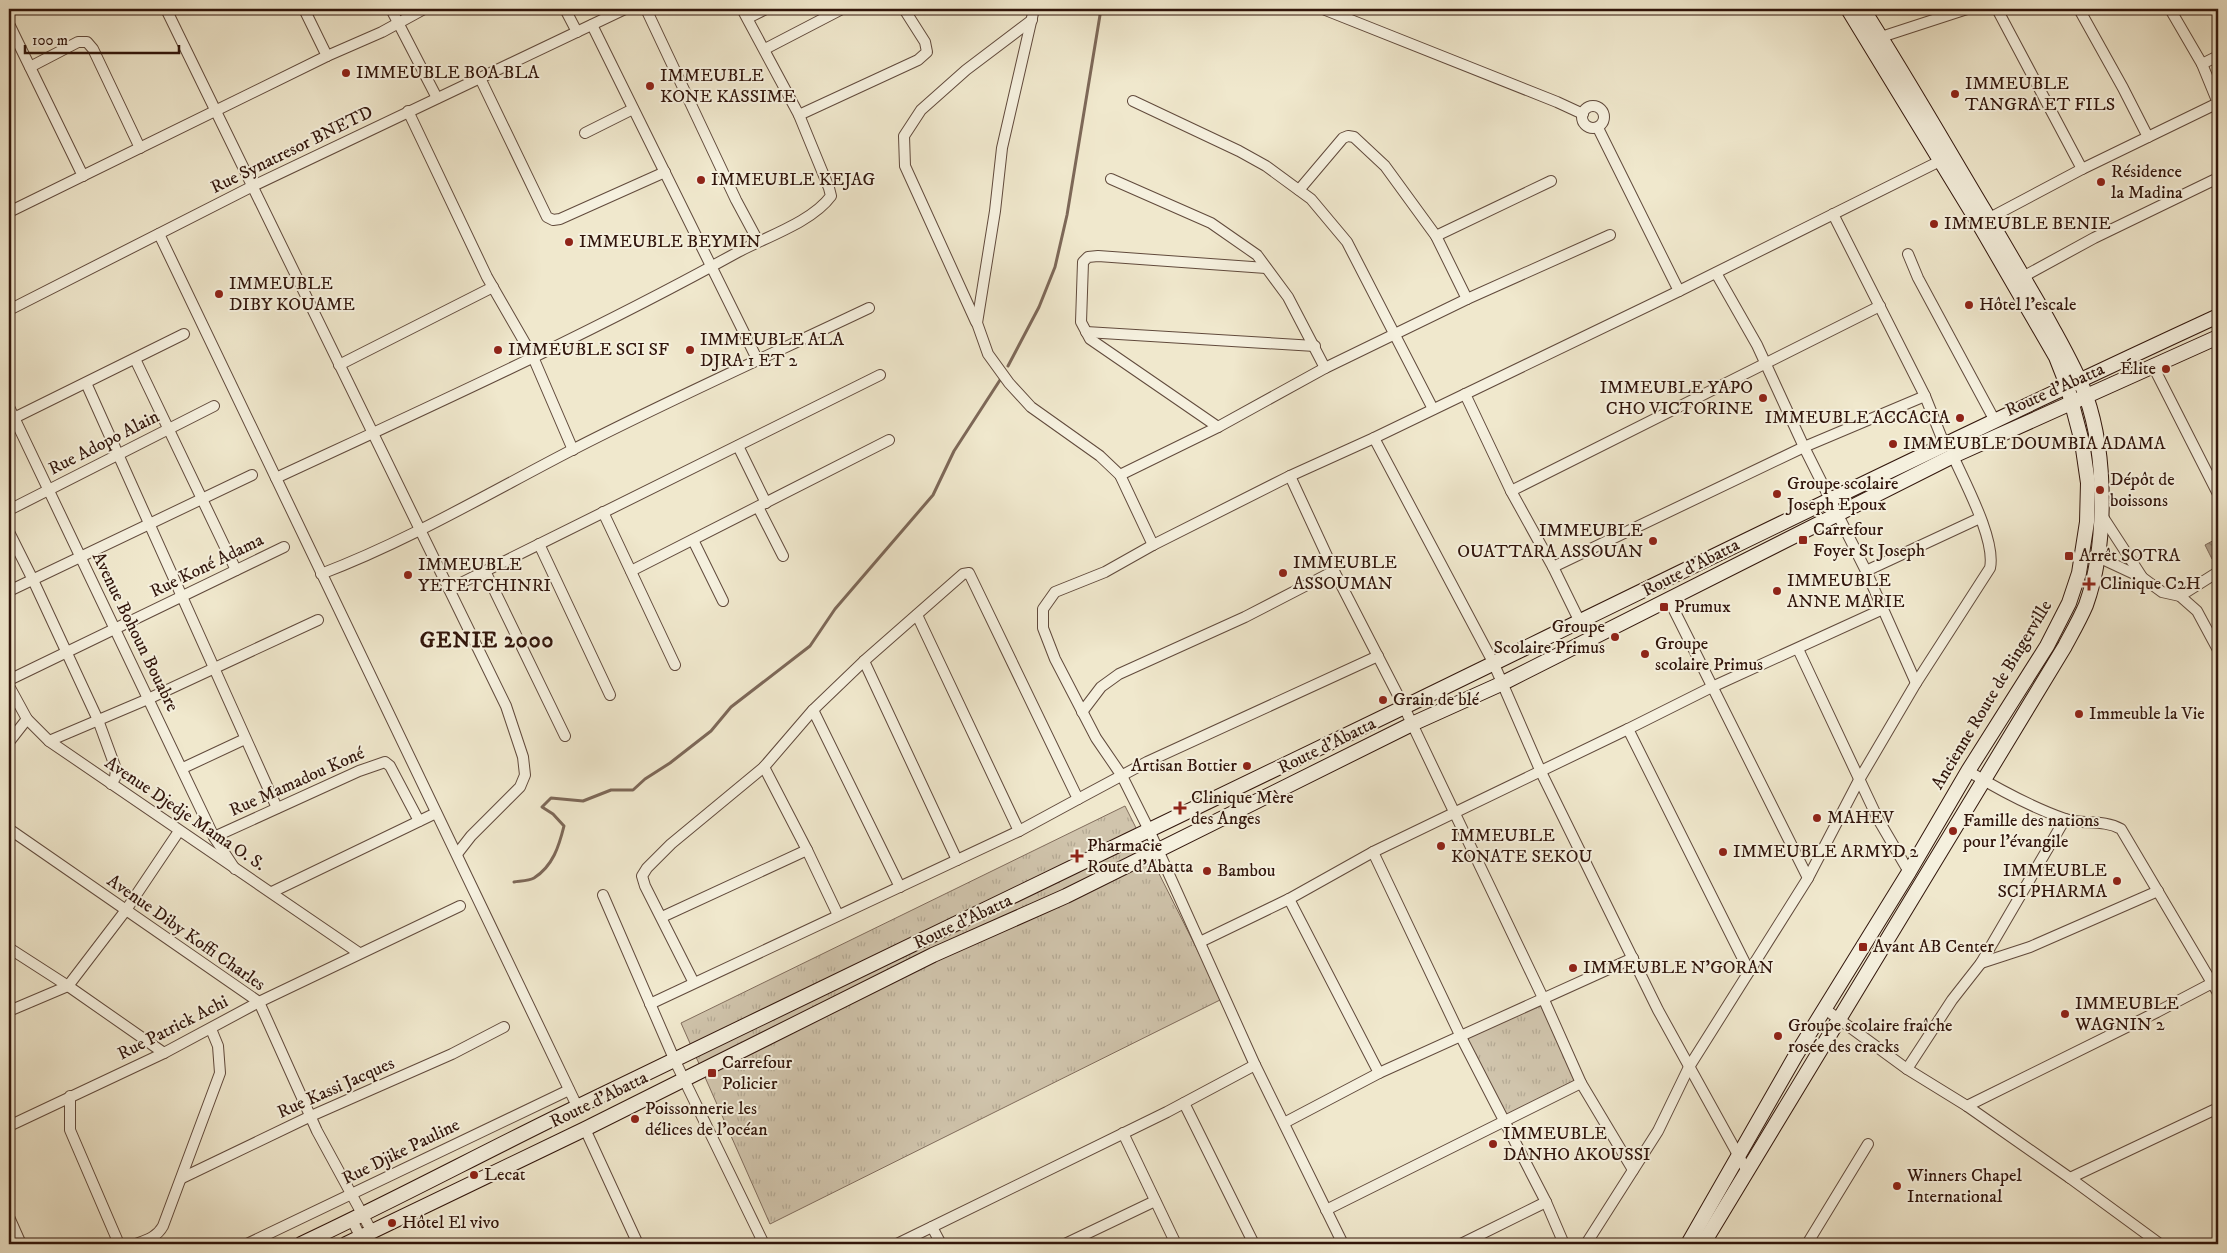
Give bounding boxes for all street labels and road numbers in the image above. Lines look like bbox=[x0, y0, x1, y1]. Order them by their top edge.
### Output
street label: Rue Synatresor BNETD bbox=[207, 101, 377, 199]
street label: Route d'Abatta bbox=[2002, 358, 2108, 422]
street label: Rue Adopo Alain bbox=[45, 405, 164, 480]
street label: Rue Koné Adama bbox=[147, 529, 267, 603]
street label: Route d'Abatta bbox=[1639, 534, 1744, 602]
street label: Avenue Bohoun Bouabre bbox=[87, 549, 183, 715]
street label: Ancienne Route de Bingerville bbox=[1927, 596, 2057, 794]
street label: Route d'Abatta bbox=[1274, 713, 1380, 779]
street label: Rue Mamadou Koné bbox=[226, 742, 368, 822]
street label: Avenue Djedje Mama O. S. bbox=[100, 752, 270, 876]
street label: Avenue Diby Koffi Charles bbox=[103, 870, 269, 996]
street label: Route d'Abatta bbox=[910, 889, 1016, 954]
street label: Rue Patrick Achi bbox=[114, 991, 232, 1065]
street label: Rue Kassi Jacques bbox=[274, 1052, 398, 1124]
street label: Route d'Abatta bbox=[546, 1067, 652, 1133]
street label: Rue Djike Pauline bbox=[339, 1114, 463, 1190]

